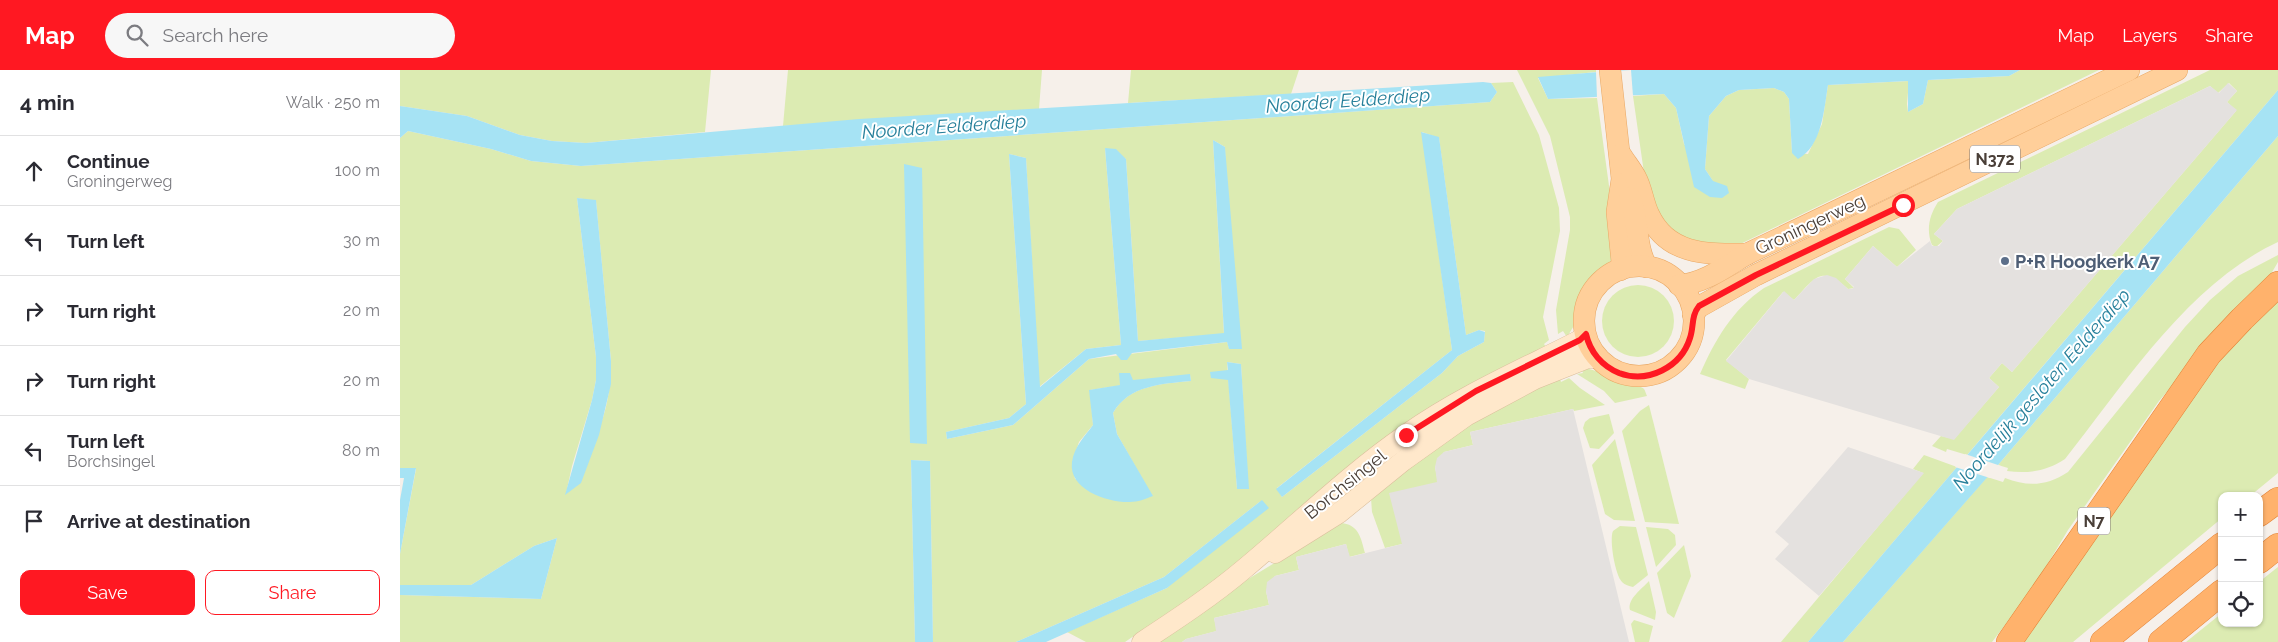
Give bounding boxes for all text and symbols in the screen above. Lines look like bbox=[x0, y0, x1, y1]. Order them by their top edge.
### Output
search box bbox=[105, 13, 455, 58]
text: Map bbox=[25, 21, 75, 50]
icon: search bbox=[123, 21, 151, 49]
text: Search here bbox=[163, 24, 268, 46]
text: Map bbox=[2058, 25, 2094, 46]
text: Layers bbox=[2122, 25, 2177, 46]
text: Share bbox=[2205, 25, 2253, 46]
water label: Noorder Eelderdiep bbox=[1265, 83, 1431, 117]
text: 4 min bbox=[20, 90, 75, 115]
text: Walk · 250 m bbox=[286, 93, 380, 112]
water label: Noorder Eelderdiep bbox=[861, 109, 1027, 143]
road number: N372 bbox=[1970, 146, 2020, 172]
text: Continue bbox=[67, 150, 150, 172]
icon: ahead bbox=[20, 157, 48, 185]
text: 100 m bbox=[335, 161, 380, 180]
text: Groningerweg bbox=[67, 172, 172, 191]
street label: Groningerweg bbox=[1752, 189, 1868, 259]
route start bbox=[1892, 194, 1915, 217]
icon: left bbox=[20, 227, 48, 255]
text: Turn left bbox=[67, 230, 144, 252]
text: 30 m bbox=[343, 231, 380, 250]
place label: P+R Hoogkerk A7 bbox=[2015, 251, 2161, 272]
marker: P+R Hoogkerk A7 bbox=[1999, 255, 2011, 267]
water label: Noordelijk gesloten Eelderdiep bbox=[1948, 284, 2134, 494]
icon: right bbox=[20, 297, 48, 325]
text: Turn right bbox=[67, 300, 156, 322]
text: 20 m bbox=[343, 301, 380, 320]
icon: right bbox=[20, 367, 48, 395]
text: Turn right bbox=[67, 370, 156, 392]
text: 20 m bbox=[343, 371, 380, 390]
route end bbox=[1395, 424, 1418, 447]
text: Turn left bbox=[67, 430, 144, 452]
icon: left bbox=[20, 437, 48, 465]
text: 80 m bbox=[342, 441, 380, 460]
street label: Borchsingel bbox=[1300, 445, 1390, 523]
text: Borchsingel bbox=[67, 452, 155, 471]
map controls bbox=[2218, 492, 2263, 627]
button: + bbox=[2218, 492, 2263, 537]
icon: arrive bbox=[20, 507, 48, 535]
road number: N7 bbox=[2078, 508, 2110, 534]
text: Arrive at destination bbox=[67, 510, 251, 532]
button: − bbox=[2218, 537, 2263, 582]
button: Save bbox=[20, 570, 195, 615]
button: Share bbox=[205, 570, 380, 615]
button: locate bbox=[2218, 582, 2263, 627]

